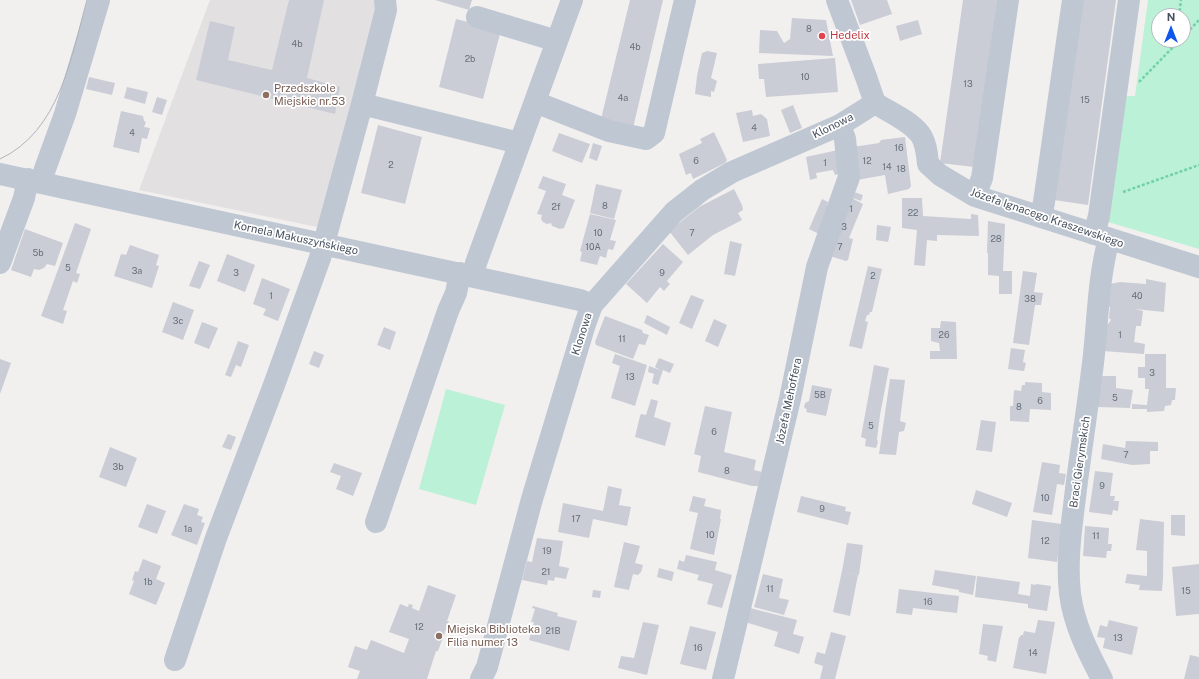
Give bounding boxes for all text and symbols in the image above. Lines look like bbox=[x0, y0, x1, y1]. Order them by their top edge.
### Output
north arrow bbox=[1151, 8, 1191, 48]
text: N bbox=[1167, 11, 1175, 23]
house number: 8 bbox=[806, 24, 812, 34]
place label: Hedelix bbox=[830, 29, 870, 43]
marker: Hedelix bbox=[817, 31, 827, 41]
house number: 4b bbox=[291, 39, 303, 49]
house number: 4b bbox=[629, 42, 641, 52]
house number: 2b bbox=[465, 54, 475, 64]
house number: 10 bbox=[800, 72, 810, 82]
house number: 13 bbox=[963, 79, 973, 89]
place label: Przedszkole Miejskie nr.53 bbox=[274, 82, 345, 108]
marker: Przedszkole Miejskie nr.53 bbox=[261, 90, 271, 100]
house number: 4a bbox=[618, 93, 628, 103]
house number: 15 bbox=[1080, 95, 1090, 105]
street label: Klonowa bbox=[810, 110, 856, 142]
house number: 4 bbox=[751, 123, 757, 133]
house number: 4 bbox=[129, 128, 135, 138]
house number: 16 bbox=[894, 143, 904, 153]
house number: 6 bbox=[693, 156, 699, 166]
house number: 12 bbox=[862, 156, 872, 166]
house number: 1 bbox=[823, 158, 827, 168]
house number: 2 bbox=[388, 160, 394, 170]
house number: 14 bbox=[882, 162, 892, 172]
house number: 18 bbox=[896, 164, 906, 174]
street label: Józefa Ignacego Kraszewskiego bbox=[969, 185, 1125, 251]
house number: 8 bbox=[602, 201, 608, 211]
house number: 2f bbox=[552, 202, 560, 212]
house number: 1 bbox=[849, 204, 853, 214]
house number: 22 bbox=[908, 208, 918, 218]
street label: Kornela Makuszyńskiego bbox=[233, 218, 359, 258]
house number: 3 bbox=[841, 222, 847, 232]
house number: 10 bbox=[593, 228, 603, 238]
house number: 7 bbox=[689, 228, 695, 238]
house number: 28 bbox=[990, 234, 1002, 244]
house number: 10A bbox=[585, 242, 601, 252]
house number: 7 bbox=[837, 242, 843, 252]
house number: 5b bbox=[32, 248, 44, 258]
house number: 5 bbox=[65, 263, 71, 273]
house number: 3a bbox=[132, 266, 142, 276]
house number: 3 bbox=[233, 268, 239, 278]
house number: 9 bbox=[659, 268, 665, 278]
house number: 2 bbox=[870, 271, 876, 281]
house number: 1 bbox=[269, 291, 273, 301]
house number: 40 bbox=[1131, 291, 1143, 301]
house number: 38 bbox=[1024, 294, 1036, 304]
street label: Klonowa bbox=[569, 311, 595, 357]
house number: 3c bbox=[173, 316, 183, 326]
house number: 26 bbox=[939, 330, 949, 340]
house number: 1 bbox=[1118, 330, 1122, 340]
house number: 11 bbox=[618, 334, 626, 344]
street label: Józefa Mehoffera bbox=[773, 357, 805, 445]
house number: 3 bbox=[1149, 368, 1155, 378]
house number: 13 bbox=[625, 372, 635, 382]
house number: 5B bbox=[814, 390, 826, 400]
house number: 5 bbox=[1112, 393, 1118, 403]
house number: 6 bbox=[1037, 396, 1043, 406]
house number: 8 bbox=[1016, 402, 1022, 412]
street label: Braci Gierymskich bbox=[1067, 415, 1093, 509]
house number: 5 bbox=[868, 421, 874, 431]
house number: 6 bbox=[711, 427, 717, 437]
house number: 7 bbox=[1123, 450, 1129, 460]
house number: 3b bbox=[112, 462, 124, 472]
house number: 8 bbox=[724, 466, 730, 476]
house number: 9 bbox=[1099, 481, 1105, 491]
house number: 10 bbox=[1040, 493, 1050, 503]
house number: 9 bbox=[819, 504, 825, 514]
house number: 17 bbox=[571, 514, 581, 524]
house number: 1a bbox=[184, 524, 192, 534]
house number: 10 bbox=[705, 530, 715, 540]
house number: 11 bbox=[1092, 531, 1100, 541]
house number: 12 bbox=[1040, 536, 1050, 546]
house number: 19 bbox=[542, 546, 552, 556]
house number: 21 bbox=[541, 567, 551, 577]
house number: 1b bbox=[143, 577, 153, 587]
house number: 11 bbox=[766, 584, 774, 594]
house number: 15 bbox=[1181, 586, 1191, 596]
house number: 16 bbox=[923, 597, 933, 607]
house number: 12 bbox=[414, 622, 424, 632]
place label: Miejska Biblioteka Filia numer 13 bbox=[447, 623, 540, 649]
house number: 21B bbox=[545, 626, 561, 636]
marker: Miejska Biblioteka Filia numer 13 bbox=[434, 631, 444, 641]
house number: 13 bbox=[1113, 633, 1123, 643]
house number: 16 bbox=[693, 643, 703, 653]
house number: 14 bbox=[1028, 648, 1038, 658]

